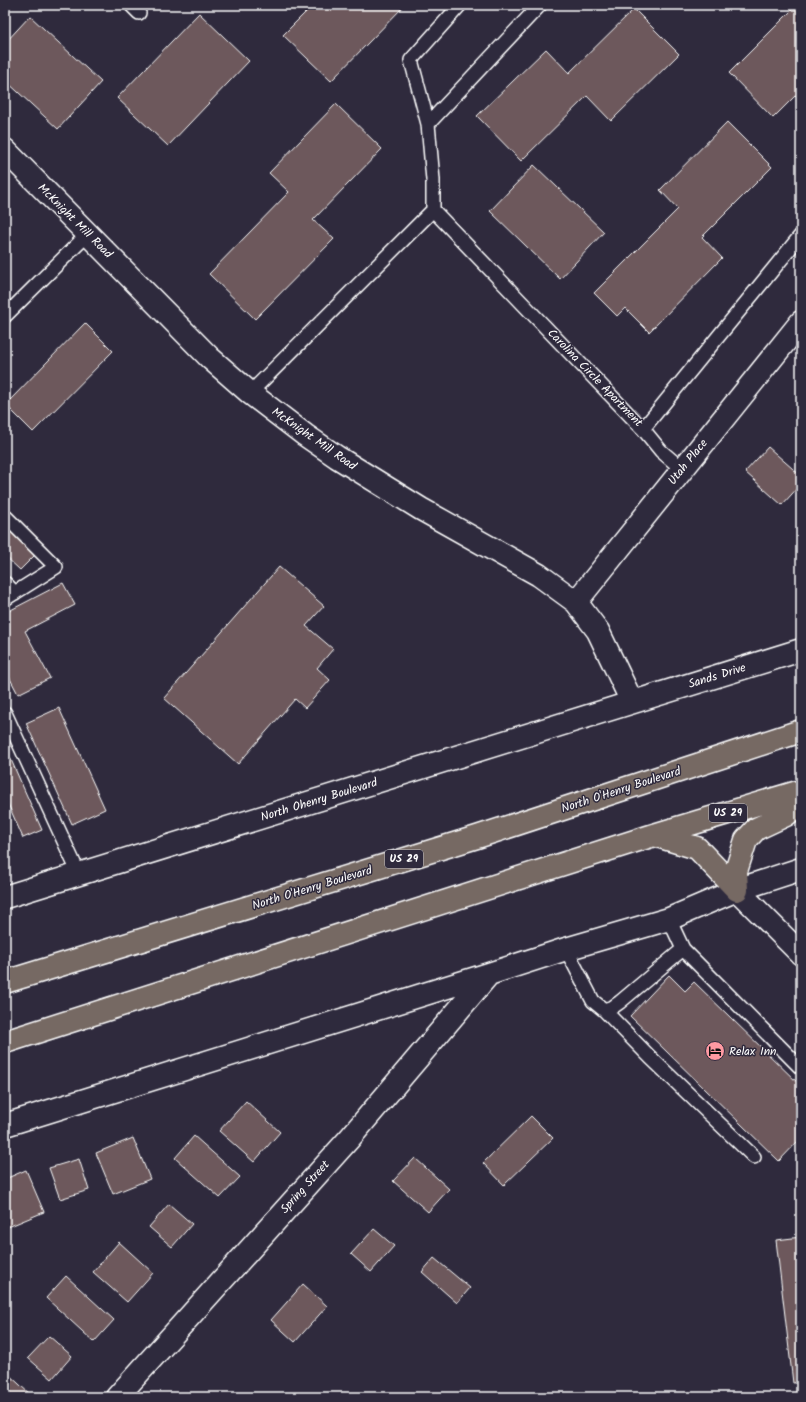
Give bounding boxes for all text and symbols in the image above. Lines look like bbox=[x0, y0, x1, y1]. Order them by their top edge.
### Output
street label: McKnight Mill Road bbox=[33, 179, 118, 264]
street label: Carolina Circle Apartment bbox=[543, 324, 647, 432]
street label: McKnight Mill Road bbox=[268, 403, 361, 476]
street label: Utah Place bbox=[663, 434, 713, 489]
street label: Sands Drive bbox=[686, 658, 749, 694]
street label: North O'Henry Boulevard bbox=[559, 761, 684, 818]
street label: North Ohenry Boulevard bbox=[258, 773, 381, 827]
road number: US 29 bbox=[709, 804, 747, 822]
road number: US 29 bbox=[385, 850, 423, 868]
street label: North O'Henry Boulevard bbox=[250, 860, 375, 915]
hotel icon: Relax Inn bbox=[704, 1040, 726, 1062]
place label: Relax Inn bbox=[729, 1042, 776, 1061]
street label: Spring Street bbox=[276, 1156, 334, 1218]

